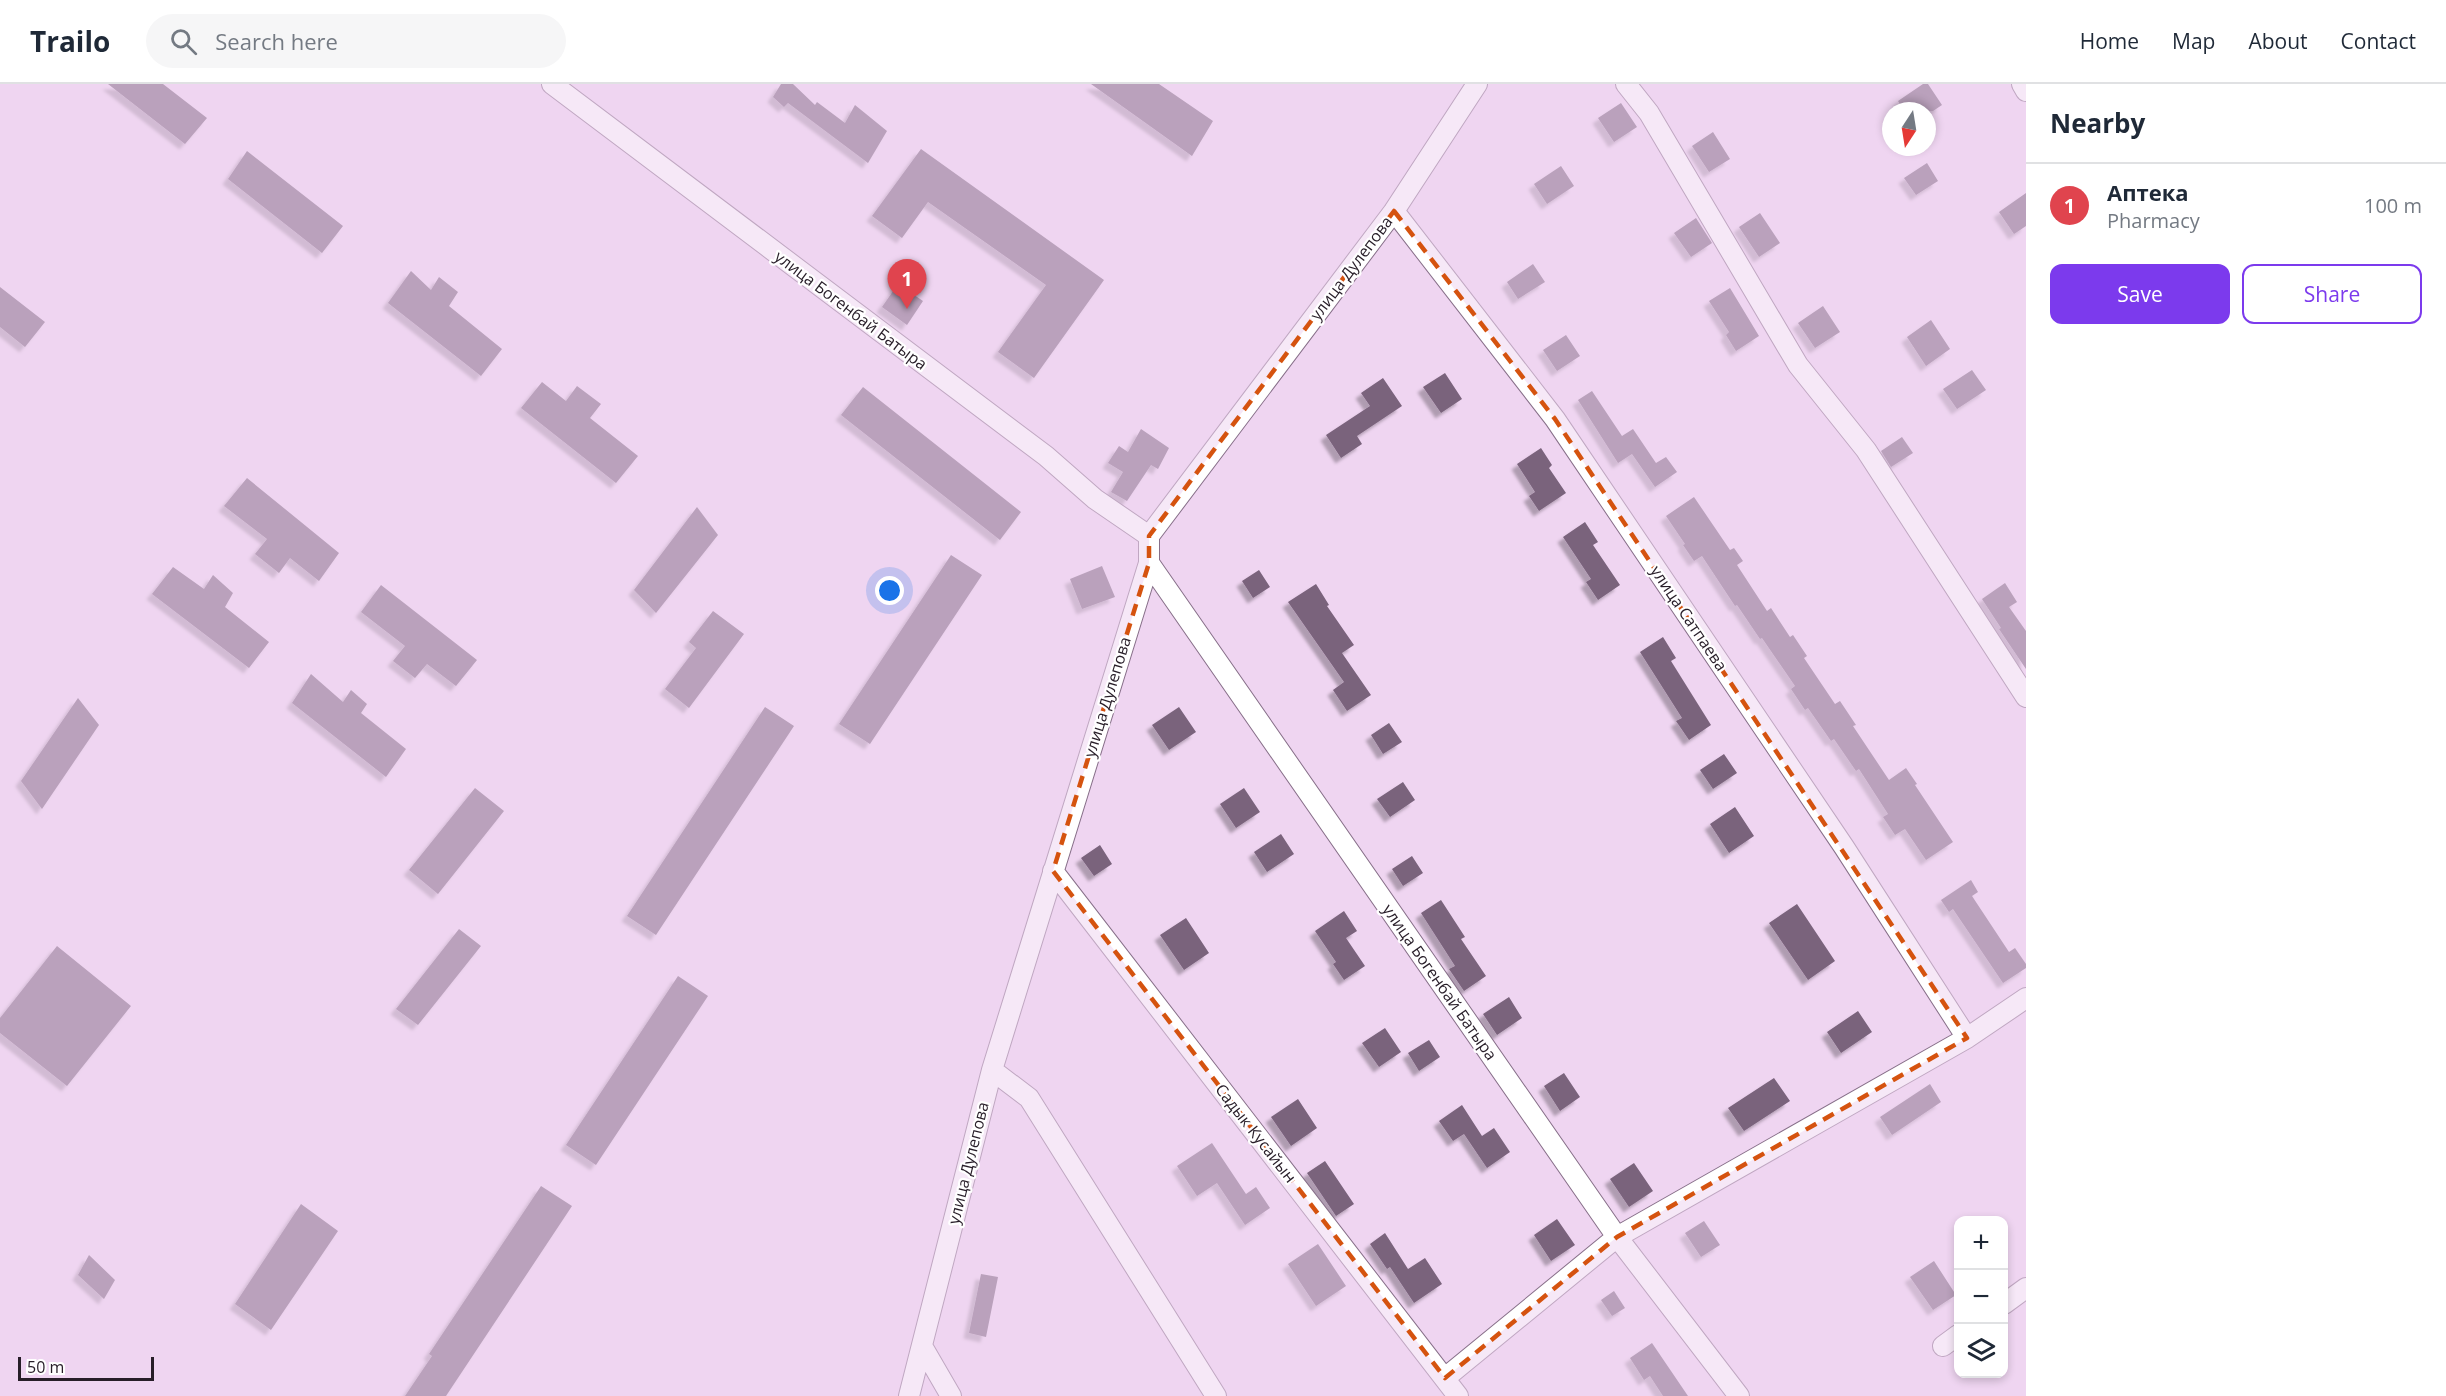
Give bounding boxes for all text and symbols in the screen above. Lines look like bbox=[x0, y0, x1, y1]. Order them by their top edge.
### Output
search box bbox=[146, 14, 566, 68]
text: Trailo bbox=[30, 22, 110, 60]
icon: search bbox=[167, 25, 200, 58]
text: Search here bbox=[215, 26, 338, 56]
text: Home bbox=[2080, 27, 2139, 55]
text: Map bbox=[2172, 27, 2215, 55]
text: About bbox=[2248, 27, 2308, 55]
text: Contact bbox=[2341, 27, 2416, 55]
north arrow bbox=[1882, 102, 1936, 156]
text: Nearby bbox=[2050, 105, 2145, 141]
text: Аптека bbox=[2107, 177, 2189, 207]
text: 1 bbox=[2064, 192, 2075, 219]
text: 100 m bbox=[2364, 192, 2422, 219]
text: Pharmacy bbox=[2107, 207, 2200, 234]
street label: улица Дулепова bbox=[1305, 211, 1397, 325]
street label: улица Богенбай Батыра bbox=[770, 245, 932, 375]
pin: 1 bbox=[888, 260, 926, 309]
button: Save bbox=[2050, 264, 2230, 324]
button: Share bbox=[2242, 264, 2422, 324]
street label: улица Сатпаева bbox=[1646, 561, 1732, 675]
your location bbox=[875, 576, 904, 605]
street label: улица Дулепова bbox=[1078, 634, 1136, 760]
street label: улица Богенбай Батыра bbox=[1378, 900, 1502, 1064]
street label: Садык Кусайын bbox=[1210, 1079, 1302, 1187]
street label: улица Дулепова bbox=[942, 1100, 994, 1226]
map controls bbox=[1954, 1216, 2008, 1378]
button: + bbox=[1954, 1216, 2008, 1270]
button: − bbox=[1954, 1270, 2008, 1324]
button: layers bbox=[1954, 1324, 2008, 1378]
scale bar bbox=[18, 1354, 154, 1382]
text: 50 m bbox=[27, 1356, 64, 1378]

